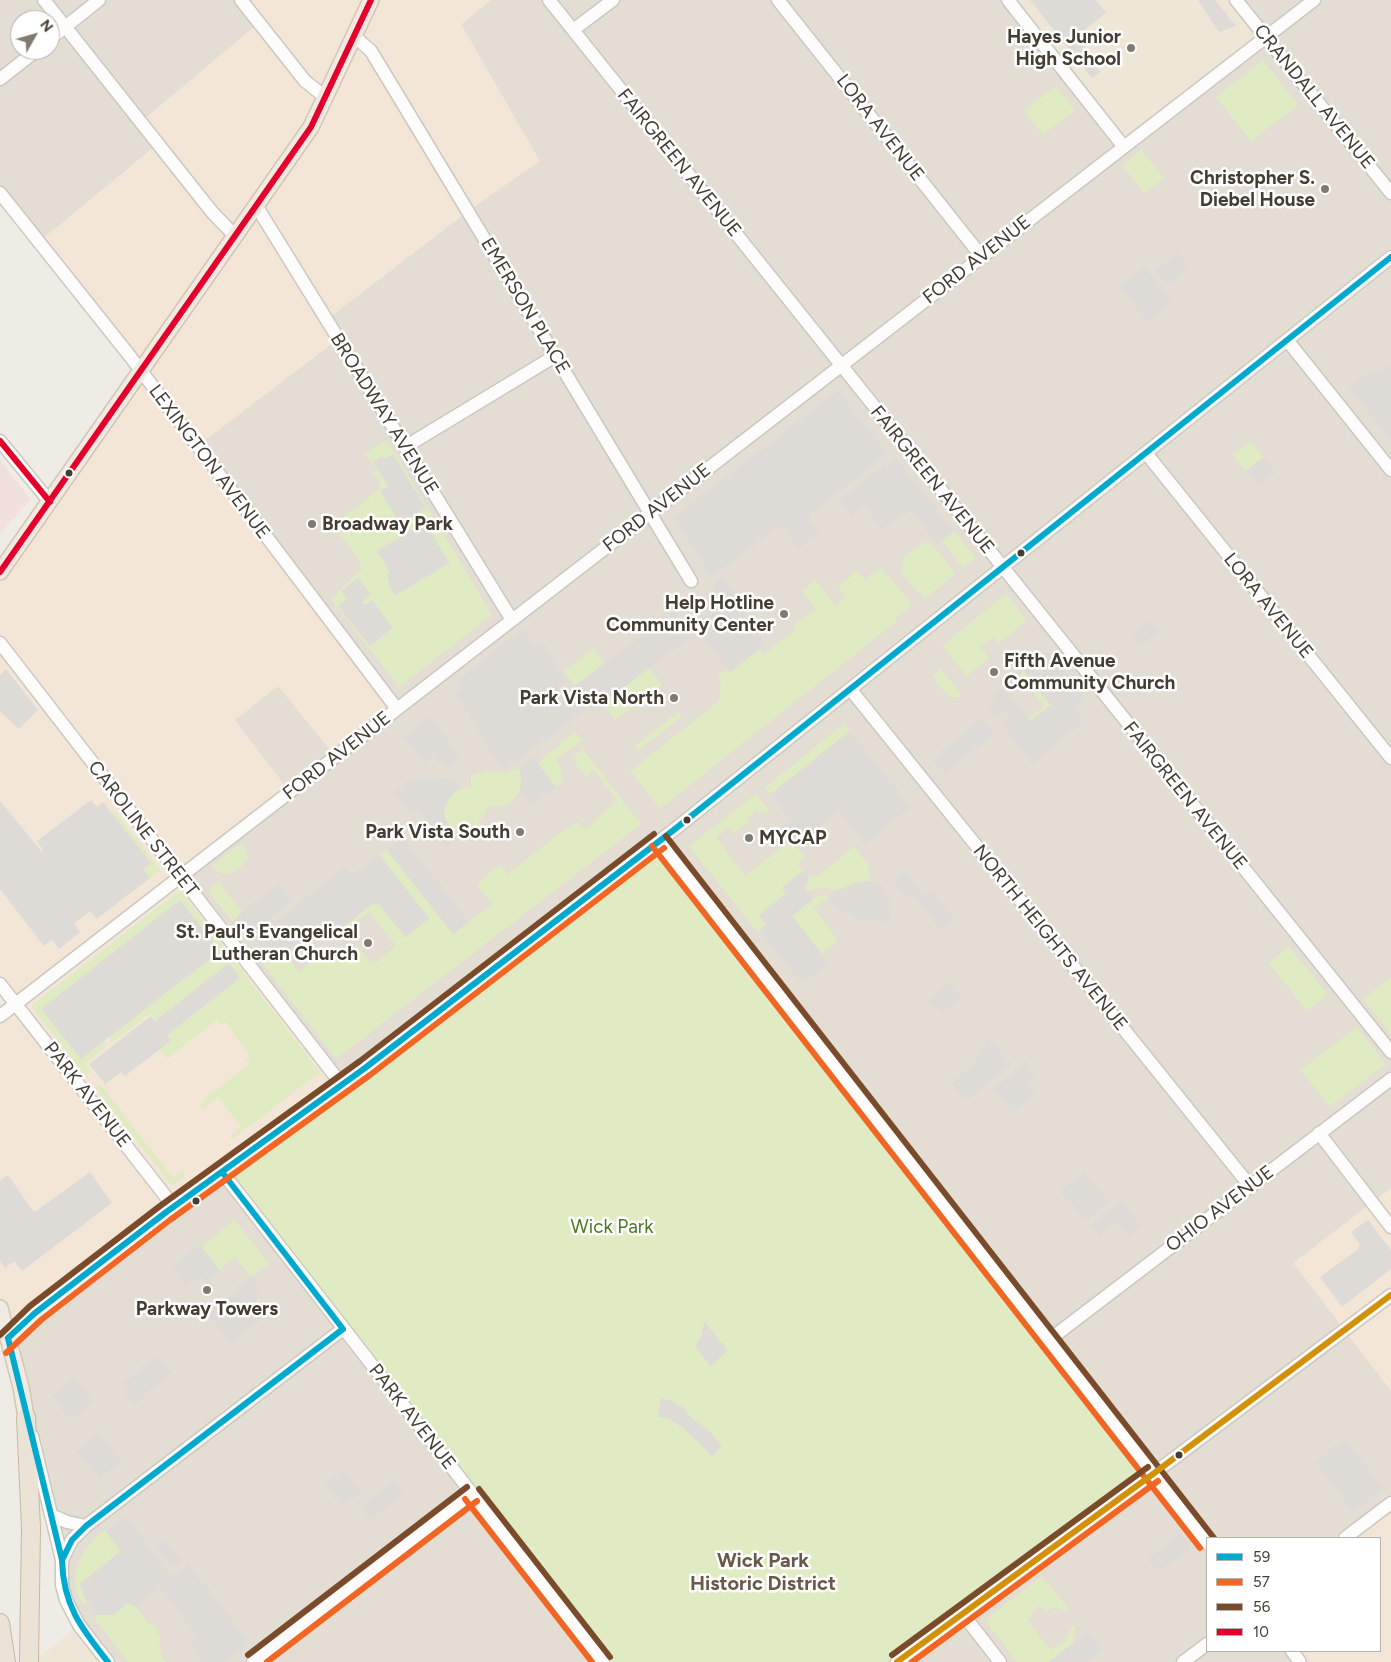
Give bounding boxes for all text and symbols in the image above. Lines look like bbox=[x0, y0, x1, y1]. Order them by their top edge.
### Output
north arrow bbox=[10, 10, 60, 60]
text: N bbox=[36, 17, 56, 36]
street label: CRANDALL AVENUE bbox=[1249, 20, 1379, 174]
place label: Hayes Junior High School bbox=[1007, 26, 1121, 70]
marker: Hayes Junior High School bbox=[1125, 42, 1137, 54]
street label: LORA AVENUE bbox=[831, 70, 929, 186]
street label: FAIRGREEN AVENUE bbox=[612, 84, 746, 242]
place label: Christopher S. Diebel House bbox=[1190, 167, 1315, 211]
marker: Christopher S. Diebel House bbox=[1319, 183, 1331, 195]
street label: FORD AVENUE bbox=[919, 211, 1035, 309]
street label: EMERSON PLACE bbox=[475, 234, 575, 378]
street label: BROADWAY AVENUE bbox=[325, 329, 443, 499]
street label: LEXINGTON AVENUE bbox=[143, 380, 275, 544]
street label: FAIRGREEN AVENUE bbox=[865, 401, 999, 559]
street label: FORD AVENUE bbox=[599, 459, 715, 557]
unlabelled marker bbox=[64, 468, 74, 478]
place label: Broadway Park bbox=[322, 513, 453, 535]
marker: Broadway Park bbox=[306, 518, 318, 530]
unlabelled marker bbox=[1016, 548, 1026, 558]
street label: LORA AVENUE bbox=[1218, 548, 1318, 664]
place label: Help Hotline Community Center bbox=[606, 592, 774, 636]
marker: Help Hotline Community Center bbox=[778, 608, 790, 620]
place label: Fifth Avenue Community Church bbox=[1004, 650, 1175, 694]
marker: Fifth Avenue Community Church bbox=[988, 666, 1000, 678]
place label: Park Vista North bbox=[520, 687, 664, 709]
marker: Park Vista North bbox=[668, 692, 680, 704]
street label: FORD AVENUE bbox=[279, 707, 395, 805]
street label: FAIRGREEN AVENUE bbox=[1118, 717, 1252, 875]
street label: CAROLINE STREET bbox=[83, 757, 203, 901]
unlabelled marker bbox=[682, 815, 692, 825]
place label: Park Vista South bbox=[365, 821, 510, 843]
marker: Park Vista South bbox=[514, 826, 526, 838]
place label: MYCAP bbox=[759, 827, 826, 849]
marker: MYCAP bbox=[743, 832, 755, 844]
street label: NORTH HEIGHTS AVENUE bbox=[968, 840, 1132, 1036]
place label: St. Paul's Evangelical Lutheran Church bbox=[176, 921, 358, 965]
marker: St. Paul's Evangelical Lutheran Church bbox=[362, 937, 374, 949]
street label: PARK AVENUE bbox=[39, 1038, 135, 1152]
street label: OHIO AVENUE bbox=[1161, 1161, 1279, 1257]
unlabelled marker bbox=[191, 1196, 201, 1206]
park label: Wick Park bbox=[571, 1216, 653, 1238]
marker: Parkway Towers bbox=[201, 1284, 213, 1296]
place label: Parkway Towers bbox=[136, 1298, 278, 1320]
street label: PARK AVENUE bbox=[364, 1360, 460, 1474]
unlabelled marker bbox=[1174, 1450, 1184, 1460]
legend bbox=[1206, 1537, 1381, 1652]
text: 59 bbox=[1253, 1548, 1270, 1566]
district label: Wick Park Historic District bbox=[690, 1549, 836, 1596]
text: 57 bbox=[1253, 1573, 1270, 1591]
text: 56 bbox=[1253, 1598, 1270, 1616]
text: 10 bbox=[1253, 1623, 1269, 1641]

